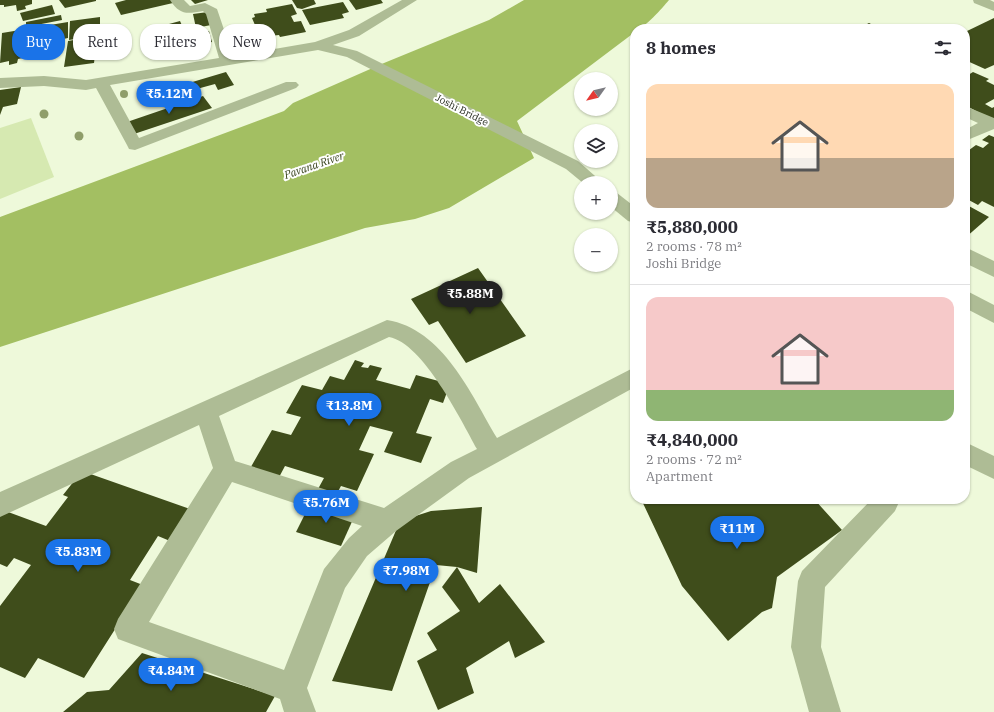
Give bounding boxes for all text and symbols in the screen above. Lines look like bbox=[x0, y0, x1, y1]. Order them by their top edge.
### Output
chip: Buy bbox=[12, 24, 65, 60]
chip: Rent bbox=[73, 24, 132, 60]
chip: Filters bbox=[140, 24, 211, 60]
chip: New bbox=[219, 24, 276, 60]
text: 8 homes bbox=[646, 37, 716, 59]
icon: filters bbox=[932, 37, 954, 59]
north arrow bbox=[574, 72, 618, 116]
map controls bbox=[574, 72, 618, 272]
pin: ₹5.12M bbox=[136, 81, 202, 115]
text: ₹5.12M bbox=[145, 85, 193, 102]
street label: Joshi Bridge bbox=[433, 91, 491, 129]
icon: home bbox=[764, 110, 836, 182]
button: layers bbox=[574, 124, 618, 168]
water label: Pavana River bbox=[281, 148, 347, 182]
button: + bbox=[574, 176, 618, 220]
text: ₹5,880,000 bbox=[646, 216, 738, 238]
button: − bbox=[574, 228, 618, 272]
text: 2 rooms · 78 m² bbox=[646, 238, 742, 255]
text: Joshi Bridge bbox=[646, 255, 721, 272]
pin: ₹5.88M bbox=[437, 281, 503, 315]
text: ₹5.88M bbox=[446, 285, 494, 302]
icon: home bbox=[764, 323, 836, 395]
pin: ₹13.8M bbox=[316, 393, 382, 427]
text: ₹13.8M bbox=[325, 397, 373, 414]
text: ₹4,840,000 bbox=[646, 429, 738, 451]
text: 2 rooms · 72 m² bbox=[646, 451, 742, 468]
text: Apartment bbox=[646, 468, 713, 485]
pin: ₹5.76M bbox=[293, 490, 359, 524]
text: ₹5.76M bbox=[302, 494, 350, 511]
pin: ₹11M bbox=[713, 516, 761, 550]
text: ₹11M bbox=[719, 520, 755, 537]
pin: ₹5.83M bbox=[45, 539, 111, 573]
text: ₹5.83M bbox=[54, 543, 102, 560]
pin: ₹7.98M bbox=[373, 558, 439, 592]
text: ₹7.98M bbox=[382, 562, 430, 579]
pin: ₹4.84M bbox=[138, 658, 204, 692]
text: ₹4.84M bbox=[147, 662, 195, 679]

